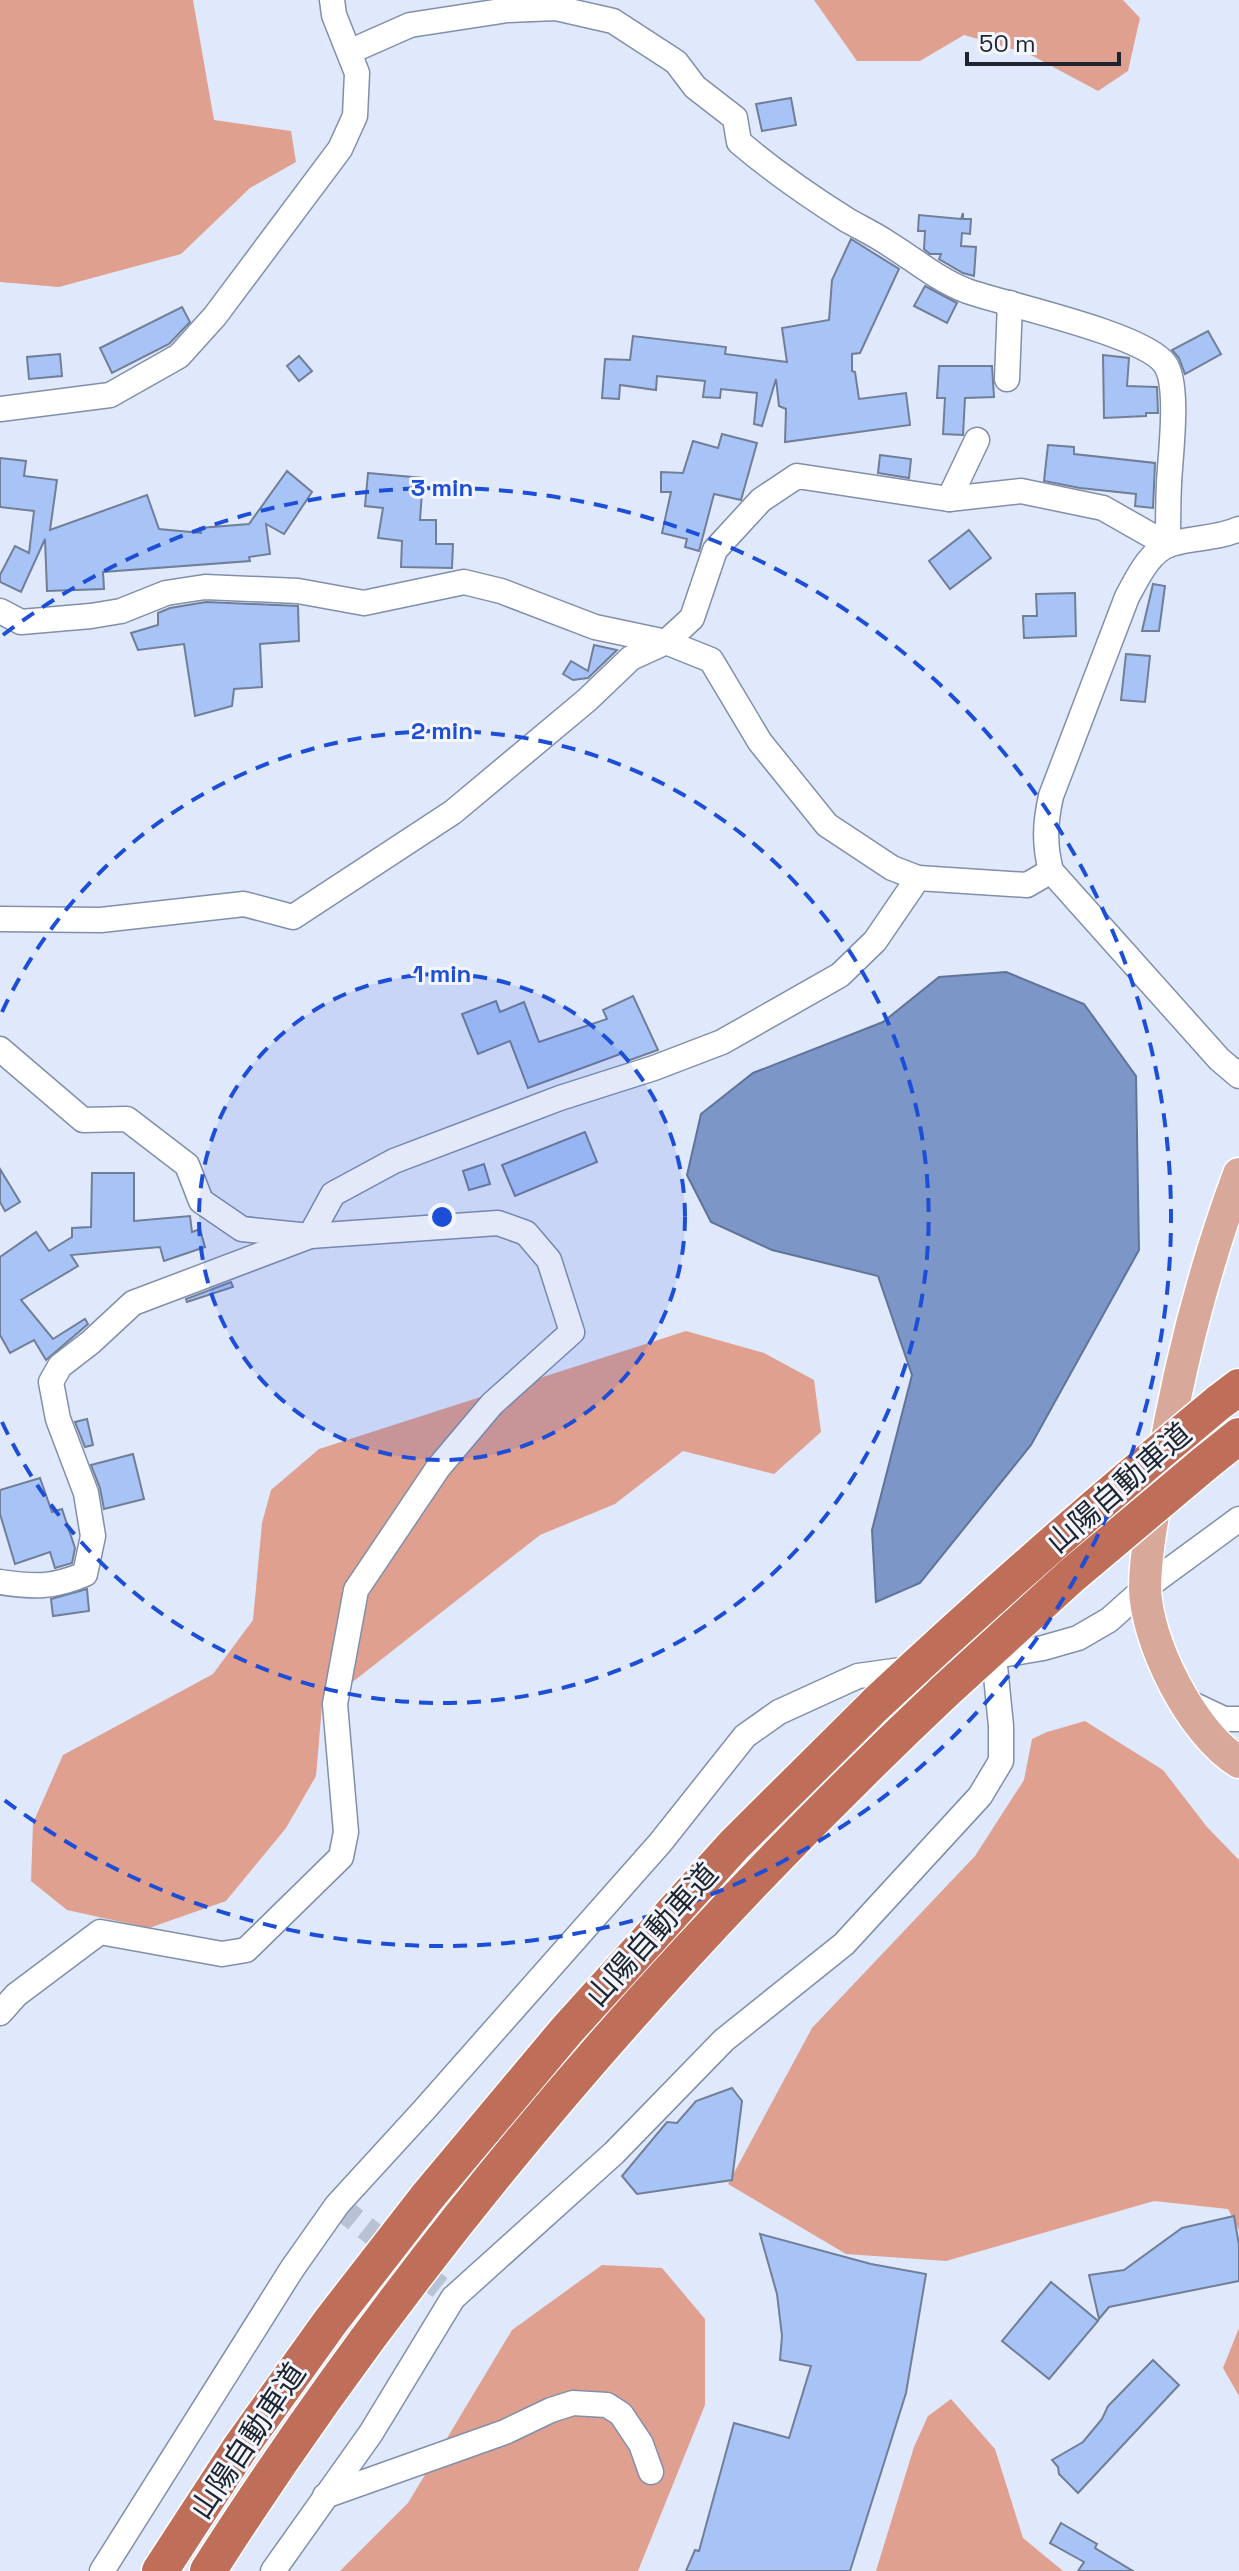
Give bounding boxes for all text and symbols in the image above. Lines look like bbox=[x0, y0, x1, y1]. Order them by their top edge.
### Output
scale bar bbox=[967, 16, 1119, 66]
text: 50 m bbox=[979, 28, 1036, 59]
text: 3 min bbox=[411, 472, 473, 503]
text: 2 min bbox=[411, 715, 473, 746]
text: 1 min bbox=[413, 958, 471, 989]
centre of rings bbox=[428, 1203, 456, 1231]
street label: 山陽自動車道 bbox=[1038, 1414, 1199, 1561]
street label: 山陽自動車道 bbox=[577, 1855, 726, 2015]
street label: 山陽自動車道 bbox=[181, 2355, 314, 2526]

